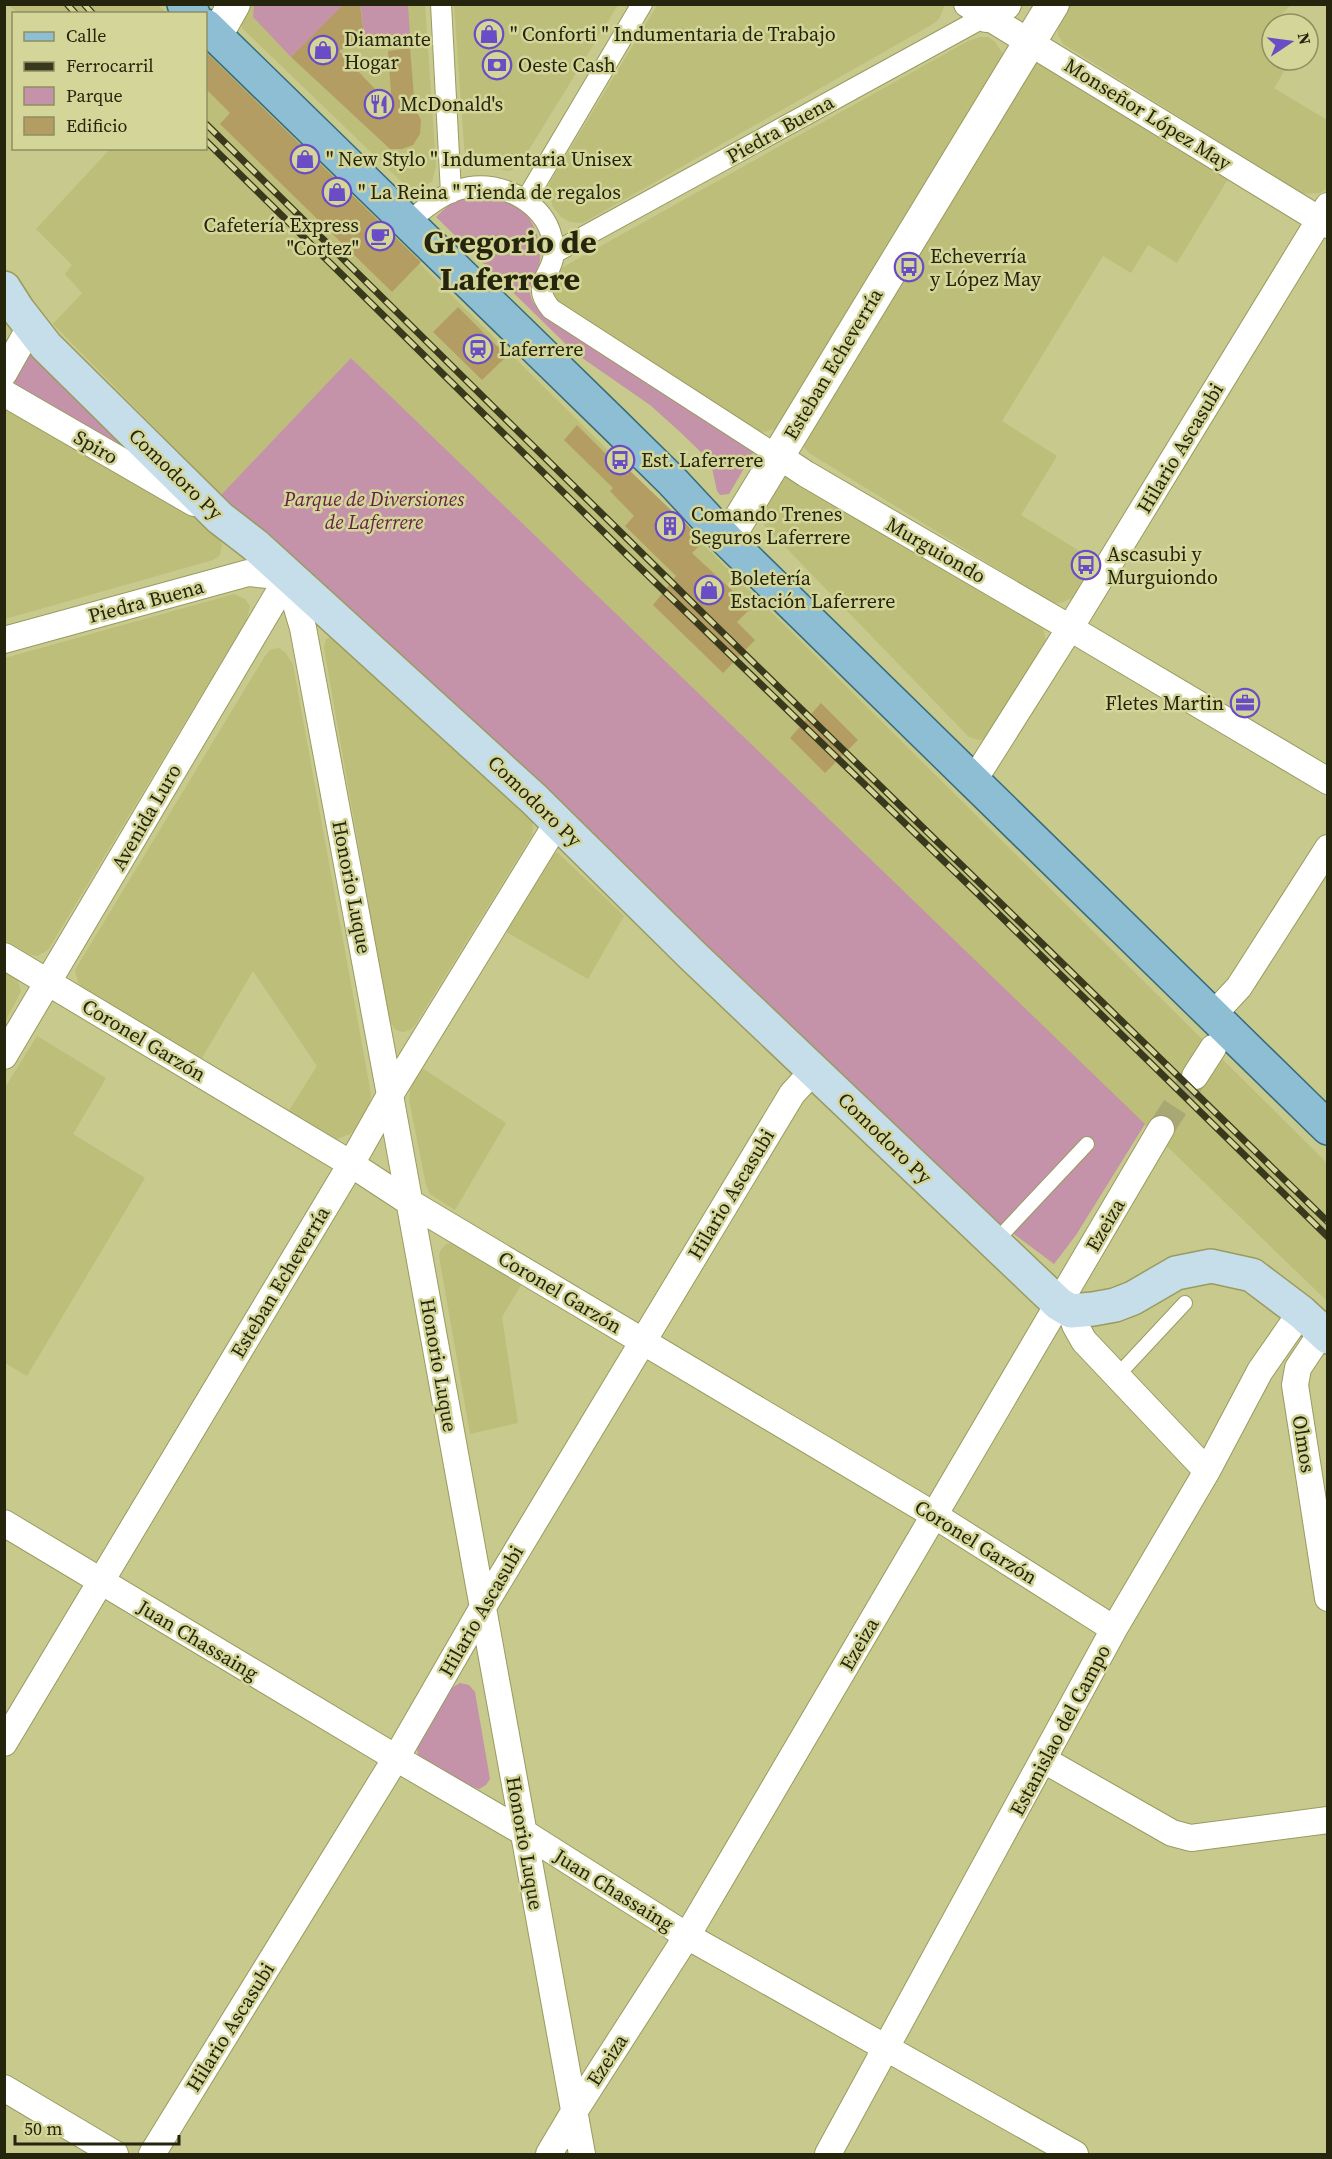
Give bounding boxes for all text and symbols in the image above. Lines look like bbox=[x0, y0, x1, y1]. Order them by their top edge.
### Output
legend bbox=[12, 12, 207, 150]
north arrow bbox=[1260, 12, 1320, 72]
shop icon: '' Conforti '' Indumentaria de Trabajo bbox=[473, 18, 505, 50]
place label: '' Conforti '' Indumentaria de Trabajo bbox=[510, 20, 836, 48]
text: Calle bbox=[66, 23, 106, 48]
place label: Diamante Hogar bbox=[344, 25, 431, 76]
text: N bbox=[1293, 30, 1317, 47]
shop icon: Diamante Hogar bbox=[307, 34, 339, 66]
bank icon: Oeste Cash bbox=[481, 49, 513, 81]
place label: Oeste Cash bbox=[518, 51, 616, 79]
street label: Monseñor López May bbox=[1059, 51, 1237, 177]
text: Ferrocarril bbox=[66, 53, 154, 78]
text: Parque bbox=[66, 83, 123, 108]
restaurant icon: McDonald's bbox=[363, 88, 395, 120]
street label: Piedra Buena bbox=[721, 88, 839, 170]
place label: McDonald's bbox=[400, 90, 503, 118]
text: Edificio bbox=[66, 113, 127, 138]
shop icon: '' New Stylo '' Indumentaria Unisex bbox=[289, 143, 321, 175]
place label: '' New Stylo '' Indumentaria Unisex bbox=[326, 145, 633, 173]
shop icon: '' La Reina '' Tienda de regalos bbox=[321, 176, 353, 208]
place label: '' La Reina '' Tienda de regalos bbox=[358, 178, 621, 206]
place label: Cafetería Express ''Cortez'' bbox=[204, 211, 359, 262]
cafe icon: Cafetería Express ''Cortez'' bbox=[364, 220, 396, 252]
district label: Gregorio de Laferrere bbox=[423, 220, 597, 301]
place label: Echeverría y López May bbox=[930, 242, 1042, 293]
bus stop icon: Echeverría y López May bbox=[893, 251, 925, 283]
street label: Esteban Echeverría bbox=[777, 282, 890, 445]
station icon: Laferrere bbox=[462, 333, 494, 365]
place label: Laferrere bbox=[499, 335, 583, 363]
street label: Hilario Ascasubi bbox=[1130, 378, 1230, 518]
street label: Comodoro Py bbox=[123, 422, 230, 527]
street label: Spiro bbox=[69, 423, 123, 471]
bus stop icon: Est. Laferrere bbox=[604, 444, 636, 476]
place label: Est. Laferrere bbox=[641, 446, 763, 474]
park label: Parque de Diversiones de Laferrere bbox=[283, 485, 465, 536]
place label: Comando Trenes Seguros Laferrere bbox=[691, 500, 851, 551]
building icon: Comando Trenes Seguros Laferrere bbox=[654, 510, 686, 542]
street label: Murguiondo bbox=[881, 510, 991, 590]
place label: Ascasubi y Murguiondo bbox=[1107, 540, 1218, 591]
bus stop icon: Ascasubi y Murguiondo bbox=[1070, 549, 1102, 581]
place label: Boletería Estación Laferrere bbox=[730, 564, 895, 615]
street label: Piedra Buena bbox=[85, 572, 208, 630]
shop icon: Boletería Estación Laferrere bbox=[693, 574, 725, 606]
office icon: Fletes Martin bbox=[1229, 687, 1261, 719]
place label: Fletes Martin bbox=[1105, 689, 1224, 717]
street label: Comodoro Py bbox=[482, 749, 589, 854]
street label: Avenida Luro bbox=[104, 759, 188, 875]
street label: Honorio Luque bbox=[325, 818, 379, 956]
street label: Coronel Garzón bbox=[77, 992, 211, 1088]
street label: Comodoro Py bbox=[832, 1086, 939, 1191]
street label: Hilario Ascasubi bbox=[681, 1124, 781, 1264]
street label: Ezeiza bbox=[1079, 1193, 1132, 1257]
street label: Esteban Echeverría bbox=[224, 1200, 337, 1363]
street label: Coronel Garzón bbox=[493, 1244, 627, 1340]
street label: Honorio Luque bbox=[413, 1296, 465, 1434]
street label: Olmos bbox=[1286, 1413, 1322, 1475]
street label: Coronel Garzón bbox=[909, 1493, 1043, 1591]
street label: Hilario Ascasubi bbox=[432, 1540, 530, 1682]
street label: Juan Chassaing bbox=[132, 1592, 264, 1687]
street label: Ezeiza bbox=[833, 1612, 886, 1676]
street label: Estanislao del Campo bbox=[1003, 1639, 1117, 1821]
street label: Honorio Luque bbox=[499, 1774, 551, 1912]
street label: Juan Chassaing bbox=[548, 1842, 679, 1938]
street label: Hilario Ascasubi bbox=[179, 1957, 281, 2097]
street label: Ezeiza bbox=[580, 2028, 635, 2091]
scale bar bbox=[15, 2108, 178, 2146]
text: 50 m bbox=[24, 2116, 62, 2141]

